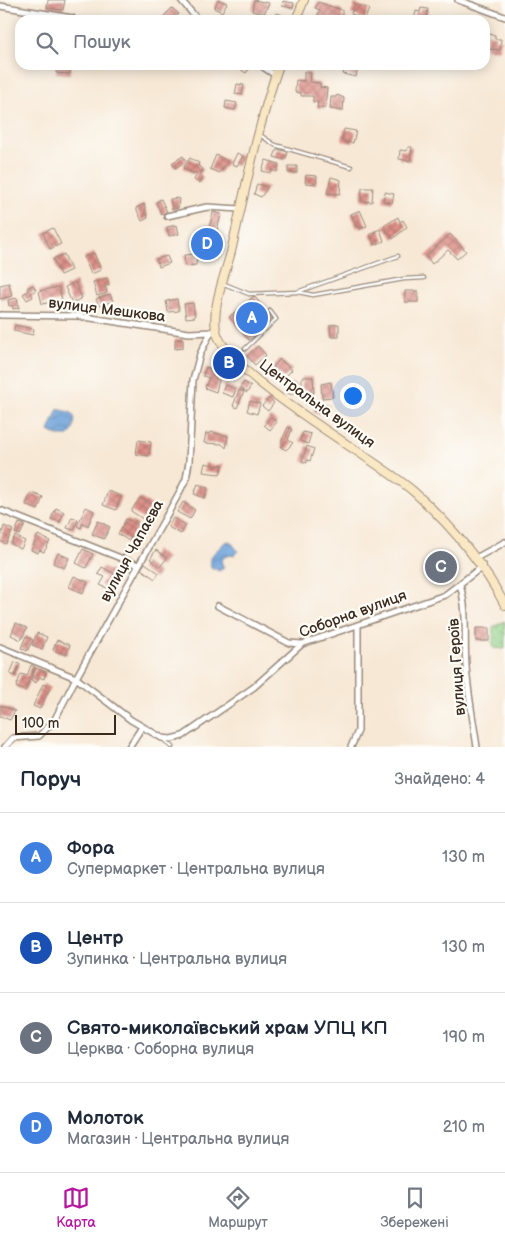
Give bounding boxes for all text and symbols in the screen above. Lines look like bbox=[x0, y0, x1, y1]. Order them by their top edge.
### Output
search box bbox=[15, 15, 490, 70]
icon: search bbox=[33, 29, 61, 57]
text: Пошук bbox=[73, 31, 131, 54]
pin: D bbox=[191, 225, 223, 263]
street label: вулиця Мешкова bbox=[47, 293, 167, 327]
pin: A bbox=[236, 299, 268, 337]
pin: B bbox=[213, 344, 245, 382]
street label: Центральна вулиця bbox=[255, 356, 379, 452]
your location bbox=[340, 383, 366, 409]
street label: вулиця Чапаєва bbox=[96, 497, 168, 605]
pin: C bbox=[425, 548, 457, 586]
street label: Соборна вулиця bbox=[297, 586, 409, 642]
street label: вулиця Героїв bbox=[444, 618, 470, 716]
scale bar bbox=[15, 712, 116, 735]
text: 100 m bbox=[22, 715, 59, 732]
text: Поруч bbox=[20, 767, 81, 792]
text: Знайдено: 4 bbox=[395, 770, 485, 789]
text: Фора bbox=[67, 837, 114, 860]
text: A bbox=[31, 848, 41, 867]
text: 130 m bbox=[442, 848, 485, 867]
text: Супермаркет · Центральна вулиця bbox=[67, 860, 325, 879]
text: Центр bbox=[67, 927, 124, 950]
text: B bbox=[30, 938, 42, 957]
text: 130 m bbox=[442, 938, 485, 957]
text: Зупинка · Центральна вулиця bbox=[67, 950, 287, 969]
text: Свято-миколаївський храм УПЦ КП bbox=[67, 1017, 388, 1040]
text: C bbox=[30, 1028, 42, 1047]
text: 190 m bbox=[443, 1028, 485, 1047]
text: Церква · Соборна вулиця bbox=[67, 1040, 254, 1059]
text: Молоток bbox=[67, 1107, 143, 1130]
text: D bbox=[30, 1118, 42, 1137]
text: 210 m bbox=[443, 1118, 485, 1137]
text: Магазин · Центральна вулиця bbox=[67, 1130, 289, 1149]
tab: Карта bbox=[56, 1184, 96, 1231]
tab: Маршрут bbox=[208, 1184, 268, 1231]
tab: Збережені bbox=[380, 1184, 449, 1231]

